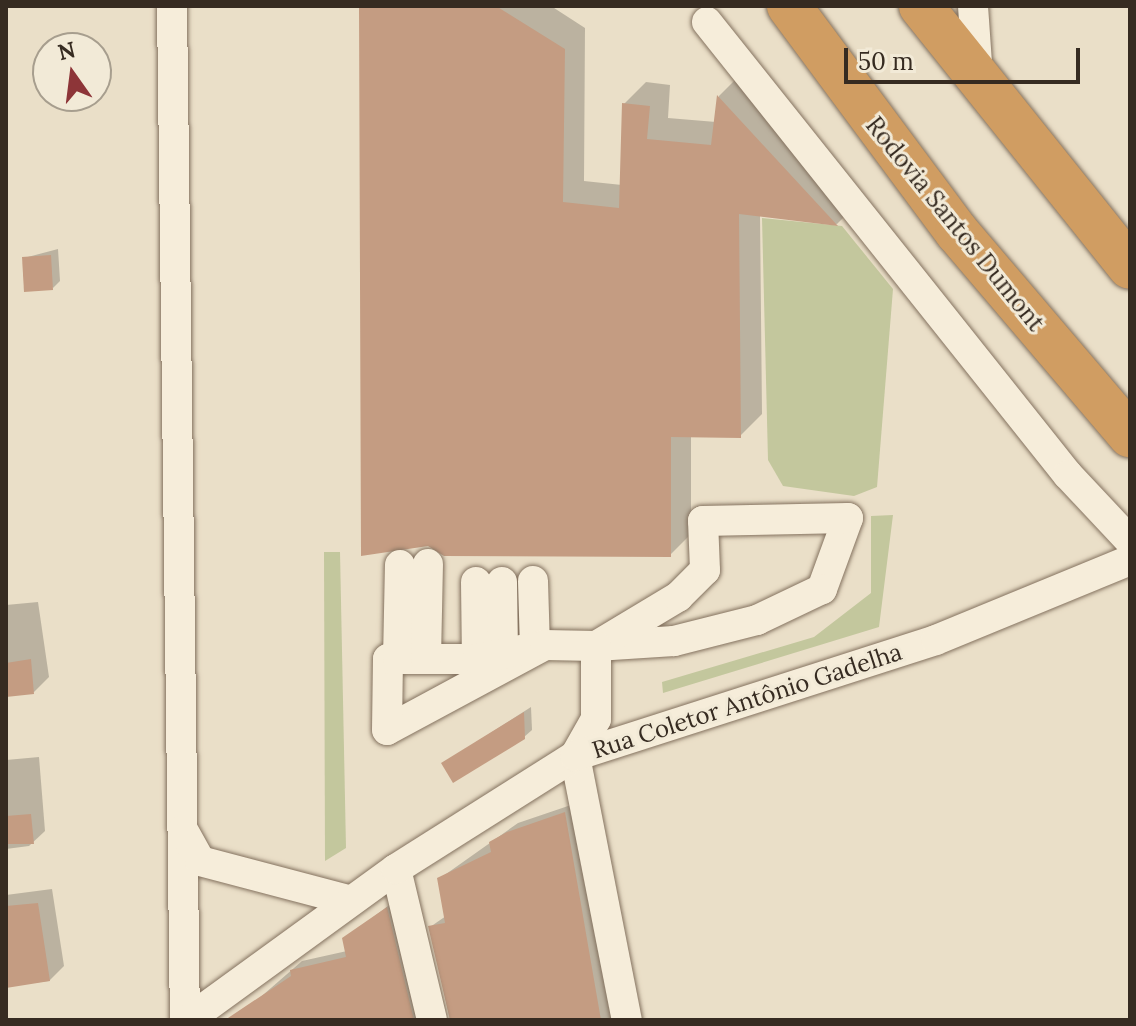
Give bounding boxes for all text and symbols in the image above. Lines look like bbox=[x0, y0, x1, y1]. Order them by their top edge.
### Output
north arrow bbox=[32, 32, 112, 112]
scale bar bbox=[848, 32, 1084, 82]
text: N bbox=[55, 35, 78, 66]
text: 50 m bbox=[858, 46, 914, 77]
street label: Rodovia Santos Dumont bbox=[860, 111, 1050, 337]
street label: Rua Coletor Antônio Gadelha bbox=[588, 637, 906, 765]

